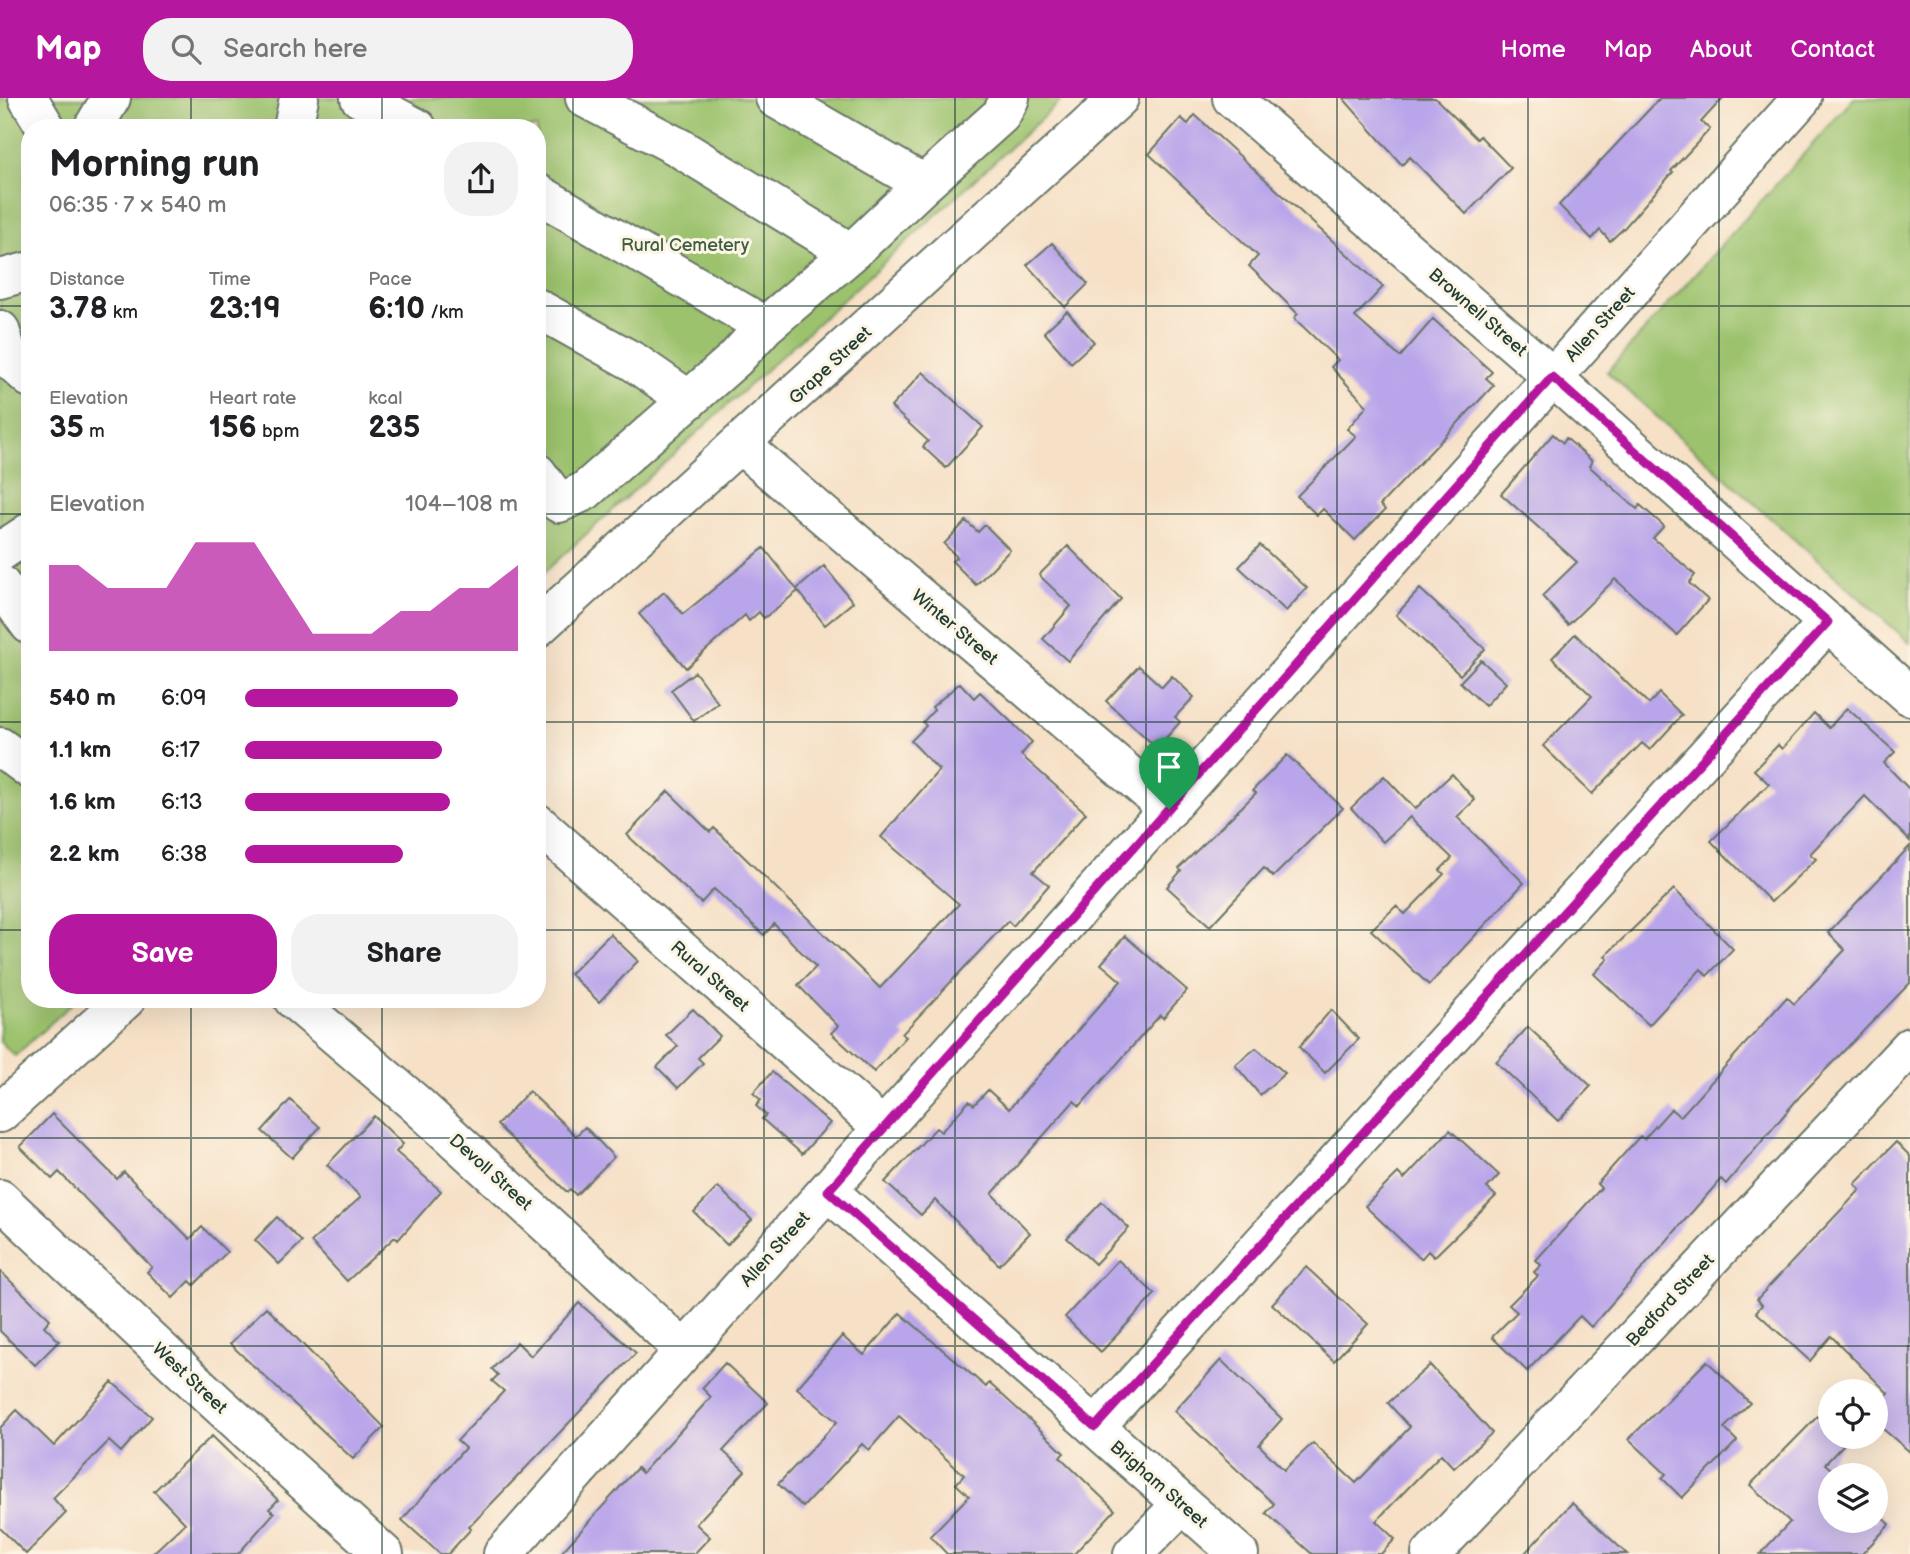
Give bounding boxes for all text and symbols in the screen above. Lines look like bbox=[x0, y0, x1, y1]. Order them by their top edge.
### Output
search box bbox=[143, 18, 633, 81]
text: Map bbox=[35, 29, 101, 69]
icon: search bbox=[167, 30, 205, 68]
text: Search here bbox=[223, 34, 367, 65]
text: Home bbox=[1501, 35, 1566, 64]
text: Map bbox=[1604, 35, 1652, 64]
text: About bbox=[1690, 35, 1752, 64]
text: Contact bbox=[1790, 35, 1875, 64]
text: Morning run bbox=[49, 142, 260, 187]
button: share bbox=[444, 142, 518, 216]
text: 06:35 · 7 × 540 m bbox=[49, 191, 227, 219]
park label: Rural Cemetery bbox=[621, 235, 750, 256]
street label: Brownell Street bbox=[1424, 264, 1531, 361]
text: Distance bbox=[49, 268, 125, 291]
text: Time bbox=[209, 268, 251, 291]
text: Pace bbox=[368, 268, 412, 291]
street label: Allen Street bbox=[1561, 282, 1640, 366]
text: 3.78 bbox=[49, 291, 108, 327]
text: 23:19 bbox=[209, 291, 281, 327]
text: 6:10 bbox=[368, 291, 425, 327]
text: km bbox=[108, 301, 138, 324]
text: /km bbox=[425, 301, 464, 324]
street label: Grape Street bbox=[785, 322, 876, 409]
text: Elevation bbox=[49, 387, 128, 410]
text: Heart rate bbox=[209, 387, 296, 410]
text: kcal bbox=[368, 387, 402, 410]
text: 35 bbox=[49, 410, 84, 446]
text: 156 bbox=[209, 410, 257, 446]
text: 235 bbox=[368, 410, 420, 446]
text: m bbox=[84, 420, 105, 443]
text: bpm bbox=[257, 420, 299, 443]
text: Elevation bbox=[49, 490, 145, 518]
text: 104–108 m bbox=[405, 490, 518, 518]
street label: Winter Street bbox=[907, 585, 1002, 670]
text: 540 m bbox=[49, 684, 116, 712]
text: 6:09 bbox=[161, 684, 207, 712]
text: 1.1 km bbox=[49, 736, 111, 764]
text: 6:17 bbox=[161, 736, 200, 764]
pin bbox=[1139, 737, 1199, 809]
icon: arrive bbox=[1150, 748, 1188, 786]
text: 1.6 km bbox=[49, 788, 116, 816]
text: 6:13 bbox=[161, 788, 203, 816]
text: 2.2 km bbox=[49, 840, 120, 868]
text: 6:38 bbox=[161, 840, 207, 868]
button: Save bbox=[49, 914, 277, 994]
button: Share bbox=[291, 914, 518, 994]
street label: Rural Street bbox=[666, 937, 754, 1016]
street label: Devoll Street bbox=[445, 1130, 537, 1215]
street label: Allen Street bbox=[736, 1207, 815, 1291]
street label: Bedford Street bbox=[1622, 1249, 1719, 1351]
street label: West Street bbox=[148, 1338, 232, 1419]
map controls bbox=[1818, 1379, 1888, 1533]
button: locate bbox=[1818, 1379, 1888, 1449]
street label: Brigham Street bbox=[1106, 1436, 1212, 1533]
button: layers bbox=[1818, 1463, 1888, 1533]

